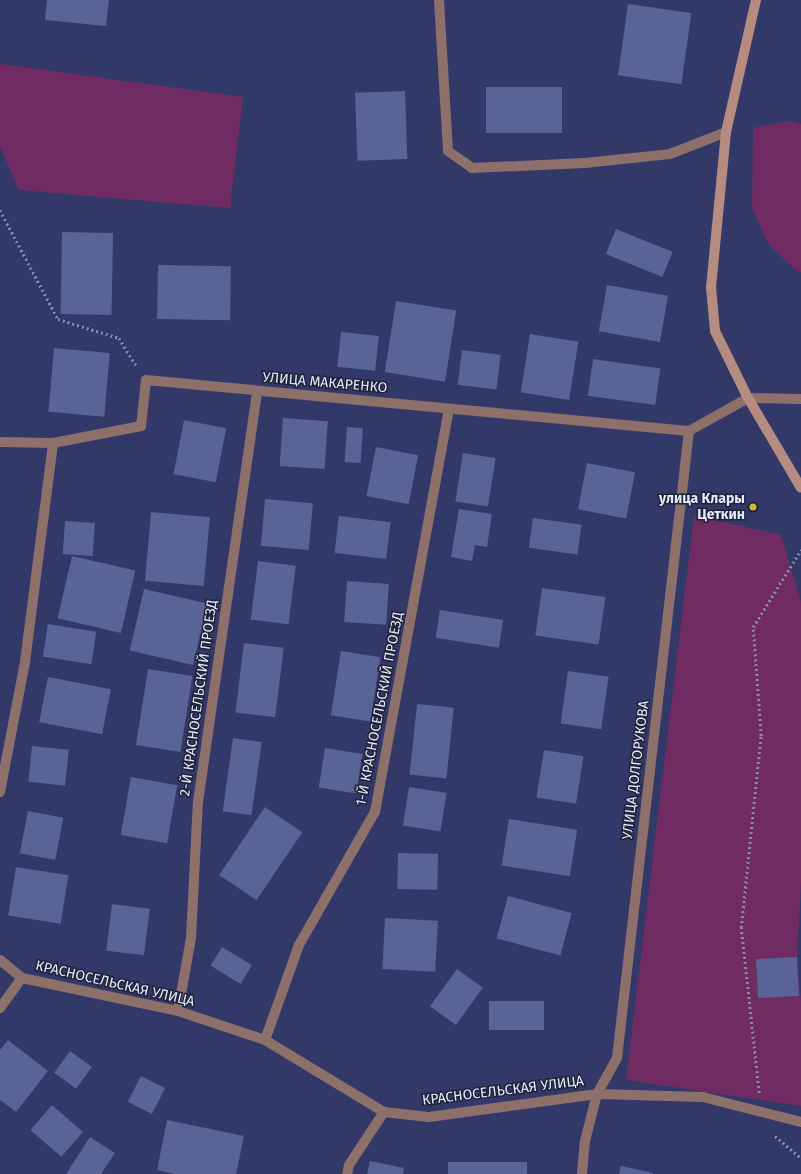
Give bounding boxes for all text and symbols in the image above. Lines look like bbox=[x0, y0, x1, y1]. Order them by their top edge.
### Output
street label: УЛИЦА МАКАРЕНКО bbox=[262, 369, 388, 397]
place label: улица Клары Цеткин bbox=[659, 491, 745, 524]
marker: улица Клары Цеткин bbox=[748, 502, 758, 512]
street label: 2-Й КРАСНОСЕЛЬСКИЙ ПРОЕЗД bbox=[177, 599, 221, 797]
street label: 1-Й КРАСНОСЕЛЬСКИЙ ПРОЕЗД bbox=[353, 611, 407, 807]
street label: УЛИЦА ДОЛГОРУКОВА bbox=[619, 700, 653, 840]
street label: КРАСНОСЕЛЬСКАЯ УЛИЦА bbox=[34, 958, 196, 1010]
street label: КРАСНОСЕЛЬСКАЯ УЛИЦА bbox=[421, 1073, 585, 1109]

